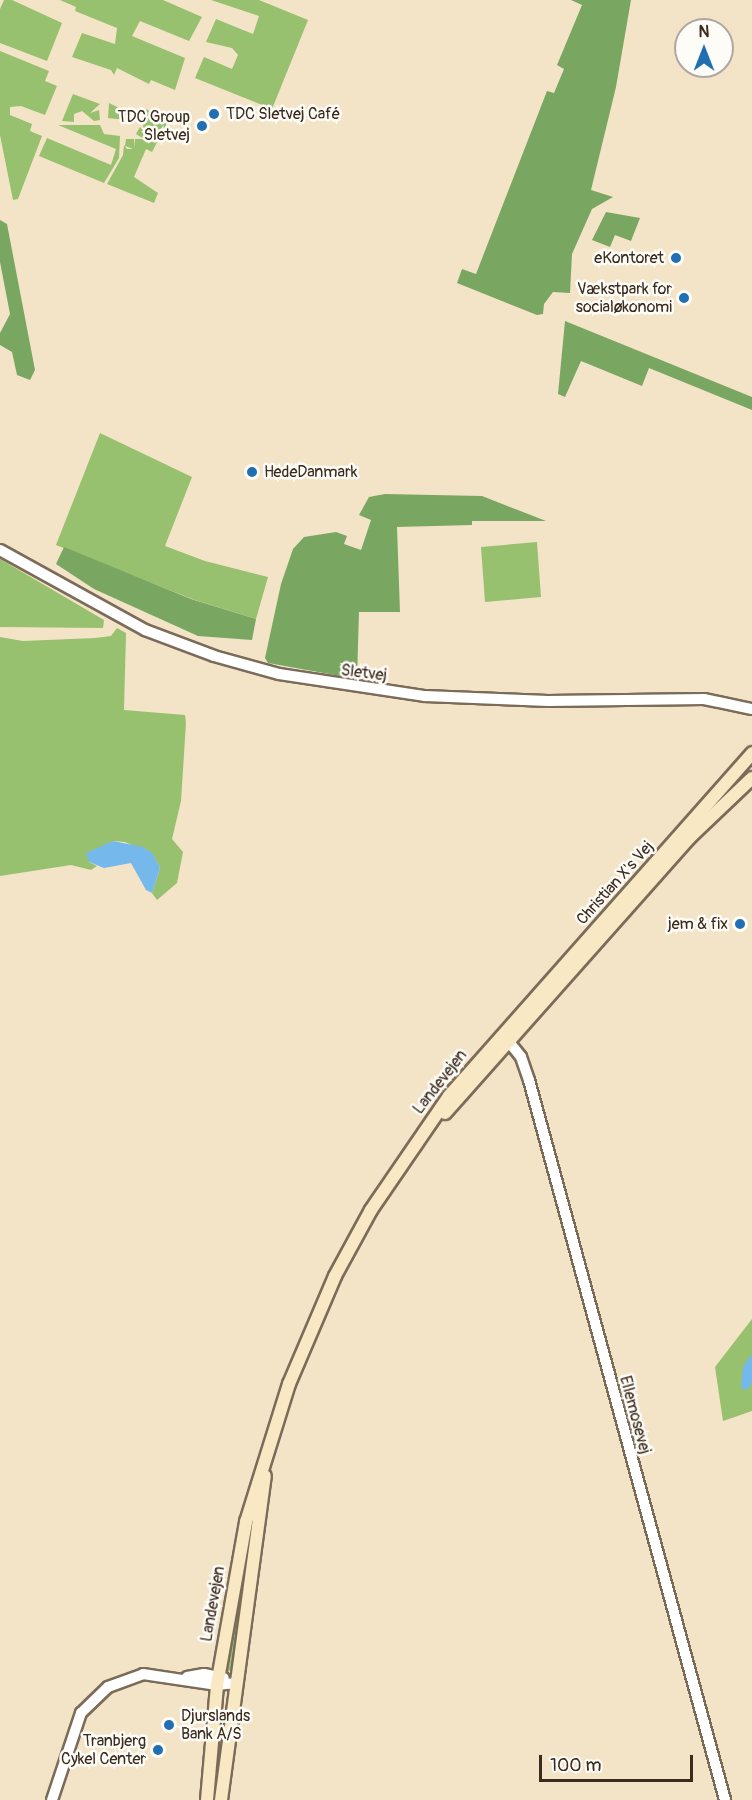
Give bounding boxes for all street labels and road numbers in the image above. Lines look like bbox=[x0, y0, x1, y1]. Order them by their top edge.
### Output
street label: Sletvej bbox=[340, 661, 388, 685]
street label: Christian X's Vej bbox=[572, 837, 658, 929]
street label: Landevejen bbox=[409, 1046, 471, 1118]
street label: Ellemosevej bbox=[615, 1374, 655, 1456]
street label: Landevejen bbox=[197, 1565, 229, 1643]

